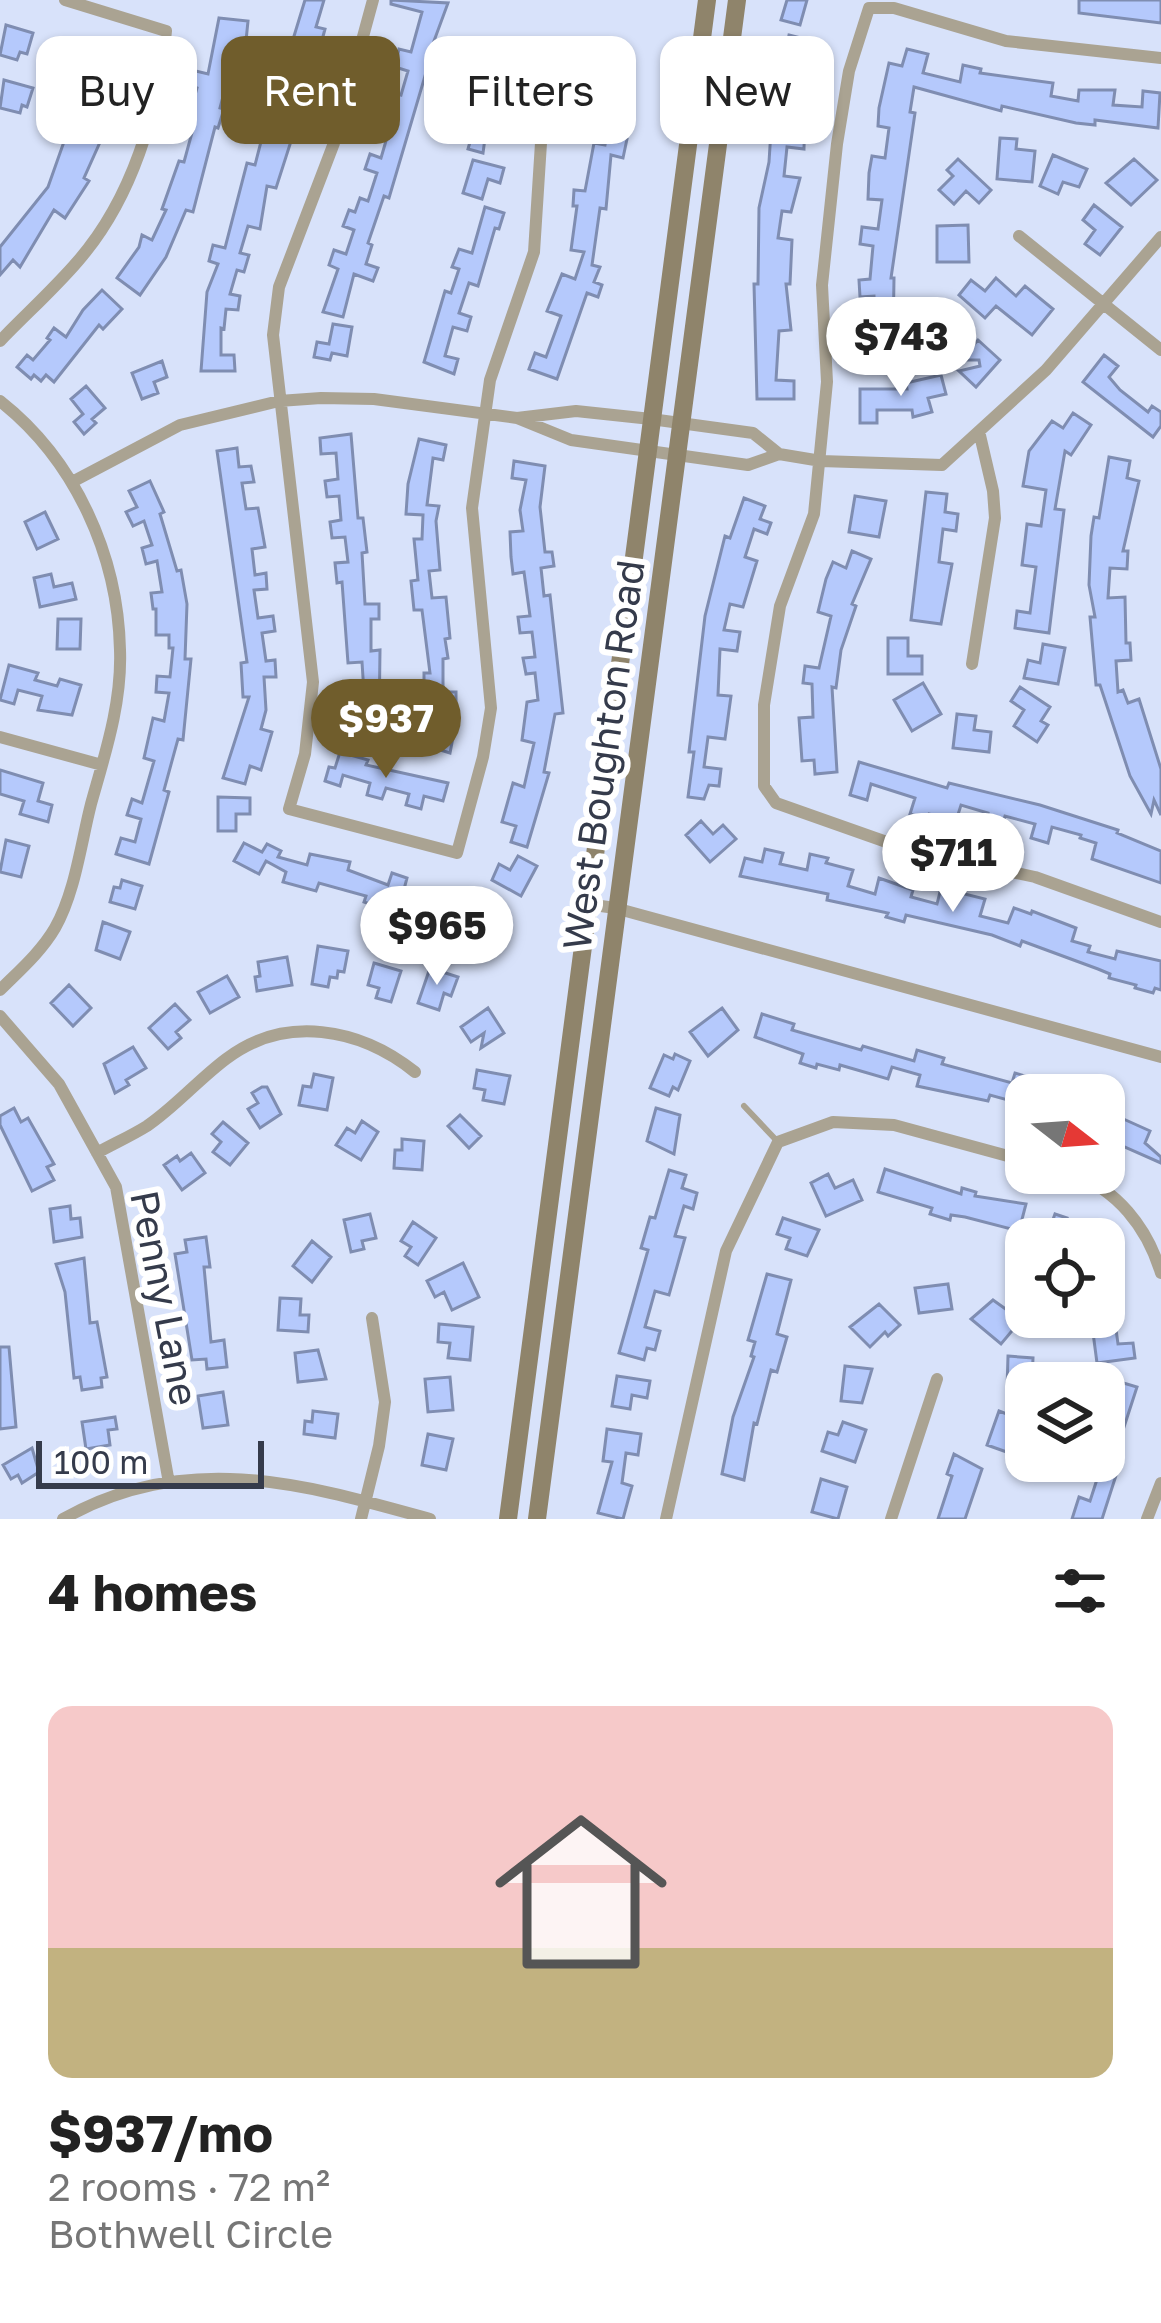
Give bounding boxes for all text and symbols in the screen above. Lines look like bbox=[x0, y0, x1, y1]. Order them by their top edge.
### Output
chip: Buy bbox=[36, 36, 197, 144]
chip: Rent bbox=[221, 36, 400, 144]
chip: Filters bbox=[424, 36, 636, 144]
chip: New bbox=[660, 36, 834, 144]
pin: $743 bbox=[830, 297, 972, 399]
text: $743 bbox=[853, 312, 949, 359]
street label: West Boughton Road bbox=[552, 557, 654, 953]
pin: $937 bbox=[315, 679, 457, 781]
text: $937 bbox=[338, 694, 434, 741]
pin: $711 bbox=[882, 813, 1024, 915]
text: $711 bbox=[909, 828, 997, 875]
pin: $965 bbox=[366, 886, 508, 988]
text: $965 bbox=[387, 901, 487, 948]
north arrow bbox=[1005, 1074, 1125, 1194]
map controls bbox=[1005, 1074, 1125, 1482]
street label: Penny Lane bbox=[121, 1187, 209, 1409]
button: locate bbox=[1005, 1218, 1125, 1338]
button: layers bbox=[1005, 1362, 1125, 1482]
scale bar bbox=[36, 1435, 264, 1488]
text: 100 m bbox=[54, 1442, 148, 1481]
icon: filters bbox=[1047, 1558, 1113, 1624]
text: 4 homes bbox=[48, 1561, 257, 1622]
icon: home bbox=[473, 1784, 689, 2000]
text: $937/mo bbox=[48, 2102, 273, 2163]
text: 2 rooms · 72 m² bbox=[48, 2163, 330, 2210]
text: Bothwell Circle bbox=[48, 2210, 333, 2257]

